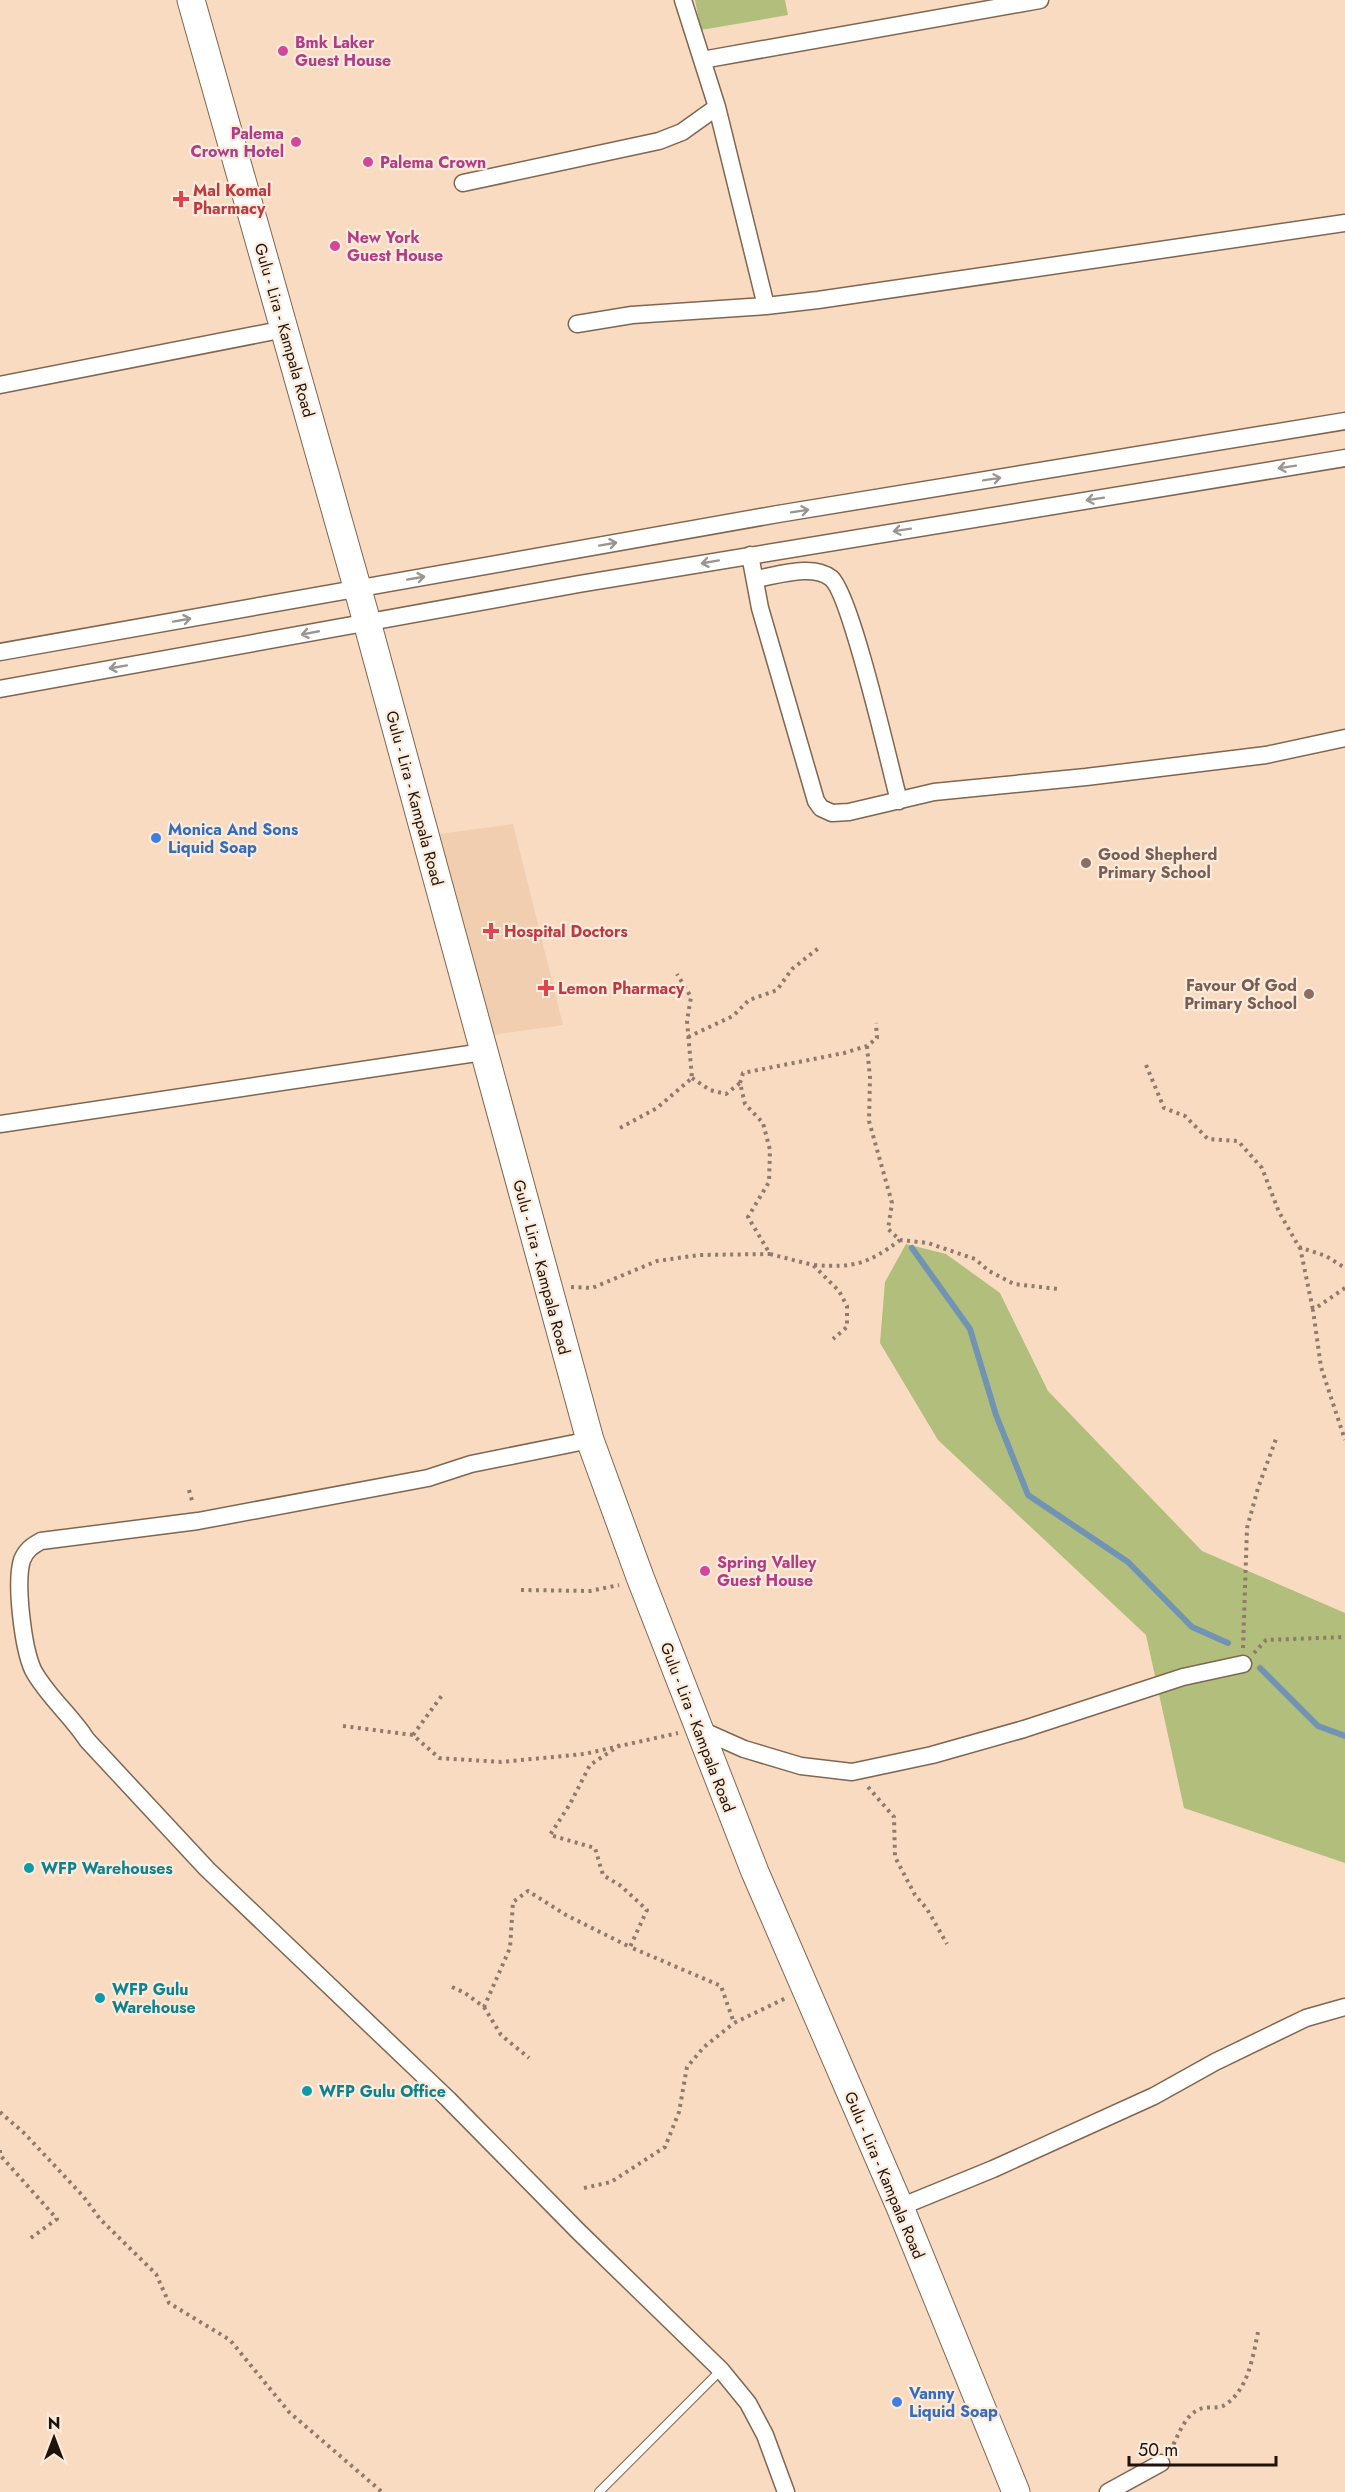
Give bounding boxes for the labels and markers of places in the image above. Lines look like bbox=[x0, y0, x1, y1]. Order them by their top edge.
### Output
place label: Bmk Laker Guest House bbox=[295, 31, 391, 72]
marker: Bmk Laker Guest House bbox=[276, 44, 290, 58]
place label: Palema Crown Hotel bbox=[190, 122, 284, 163]
marker: Palema Crown Hotel bbox=[289, 135, 303, 149]
place label: Palema Crown bbox=[380, 151, 486, 174]
marker: Palema Crown bbox=[361, 155, 375, 169]
place label: Mal Komal Pharmacy bbox=[193, 179, 271, 220]
marker: Mal Komal Pharmacy bbox=[174, 192, 188, 206]
place label: New York Guest House bbox=[347, 226, 443, 267]
marker: New York Guest House bbox=[328, 239, 342, 253]
place label: Monica And Sons Liquid Soap bbox=[168, 818, 298, 859]
marker: Monica And Sons Liquid Soap bbox=[149, 831, 163, 845]
place label: Good Shepherd Primary School bbox=[1098, 843, 1217, 884]
marker: Good Shepherd Primary School bbox=[1079, 856, 1093, 870]
place label: Hospital Doctors bbox=[504, 920, 628, 943]
marker: Hospital Doctors bbox=[482, 922, 500, 940]
place label: Favour Of God Primary School bbox=[1184, 974, 1297, 1015]
place label: Lemon Pharmacy bbox=[558, 977, 685, 1000]
marker: Lemon Pharmacy bbox=[539, 981, 553, 995]
marker: Favour Of God Primary School bbox=[1302, 987, 1316, 1001]
place label: Spring Valley Guest House bbox=[717, 1551, 817, 1592]
marker: Spring Valley Guest House bbox=[698, 1564, 712, 1578]
place label: WFP Warehouses bbox=[41, 1857, 173, 1880]
marker: WFP Warehouses bbox=[22, 1861, 36, 1875]
place label: WFP Gulu Warehouse bbox=[112, 1978, 196, 2019]
marker: WFP Gulu Warehouse bbox=[93, 1991, 107, 2005]
place label: WFP Gulu Office bbox=[319, 2080, 446, 2103]
marker: WFP Gulu Office bbox=[300, 2084, 314, 2098]
place label: Vanny Liquid Soap bbox=[908, 2382, 998, 2423]
marker: Vanny Liquid Soap bbox=[890, 2395, 904, 2409]

